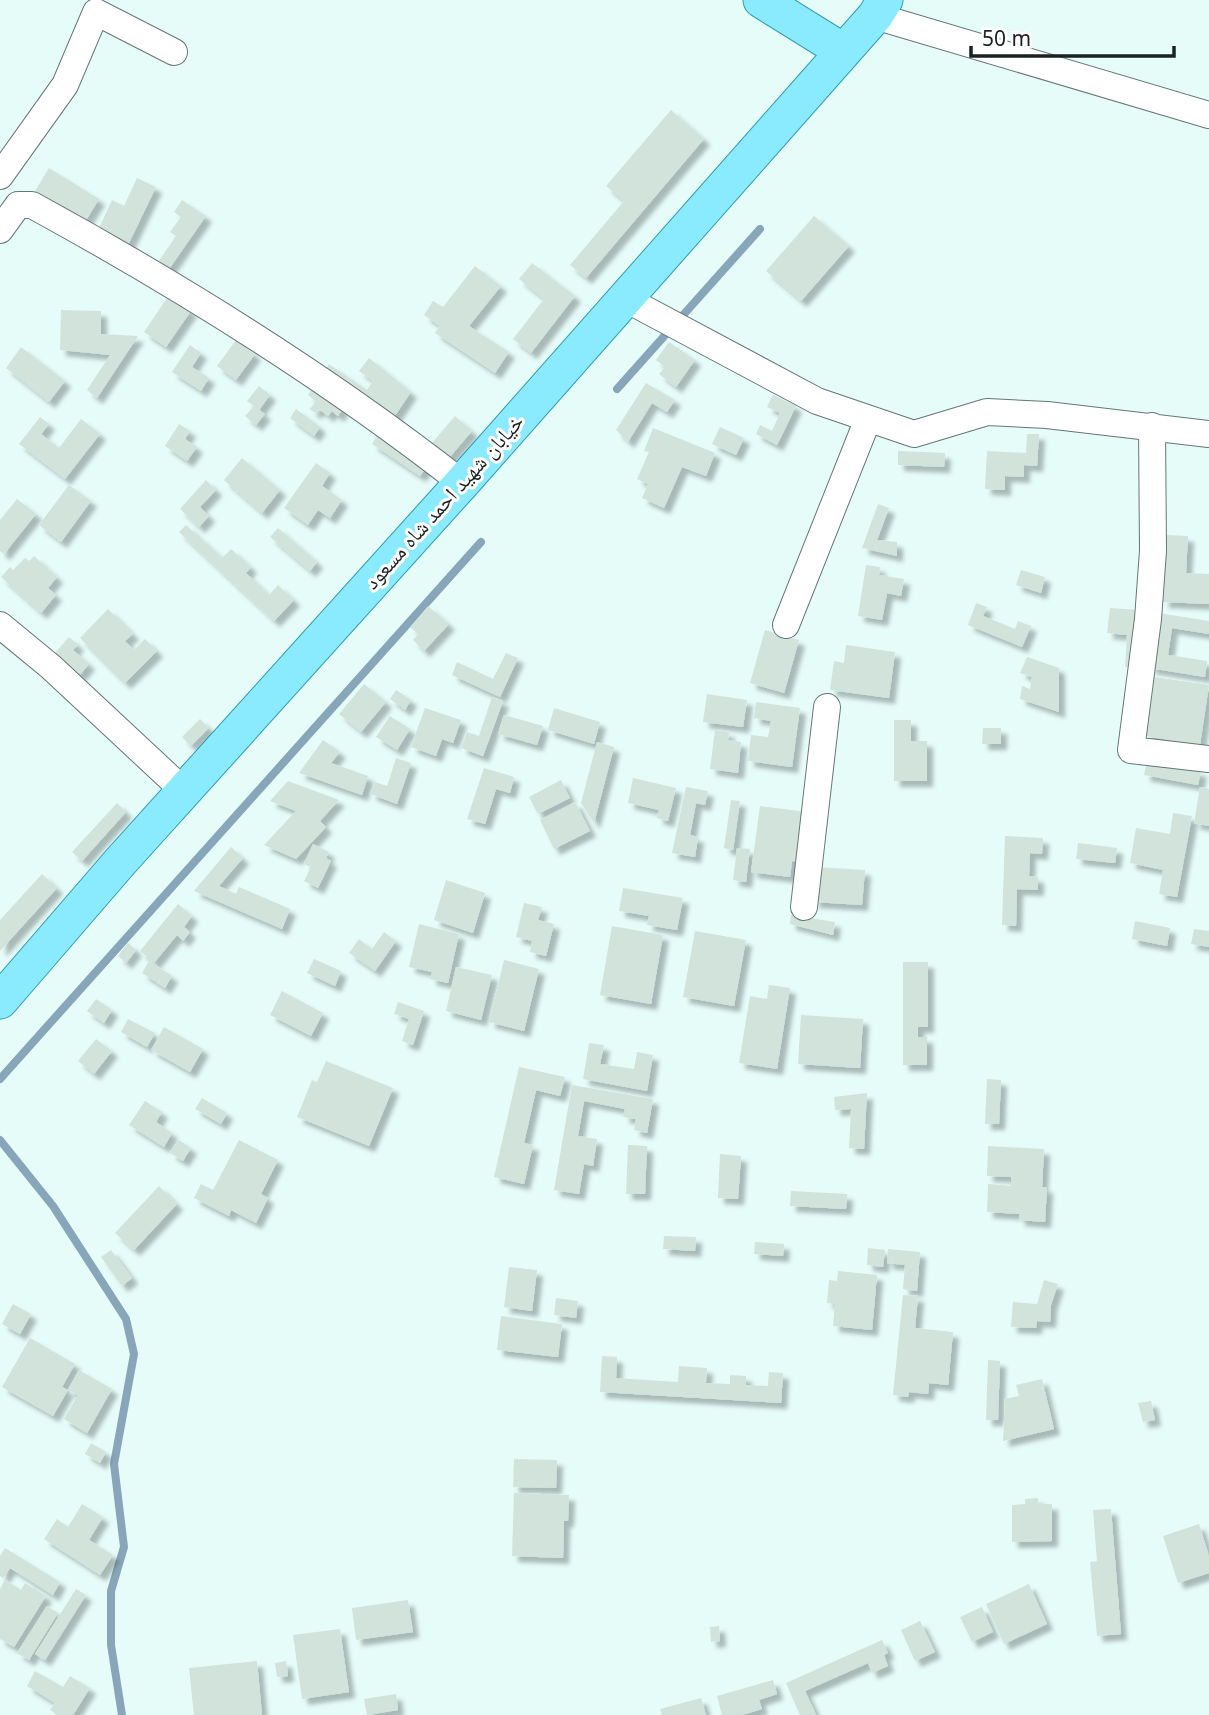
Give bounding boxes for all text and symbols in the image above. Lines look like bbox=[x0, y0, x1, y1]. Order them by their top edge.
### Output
scale bar bbox=[971, 14, 1174, 58]
text: 50 m bbox=[982, 24, 1031, 52]
street label: خیابان شهید احمد شاه مسعود bbox=[357, 408, 529, 595]

